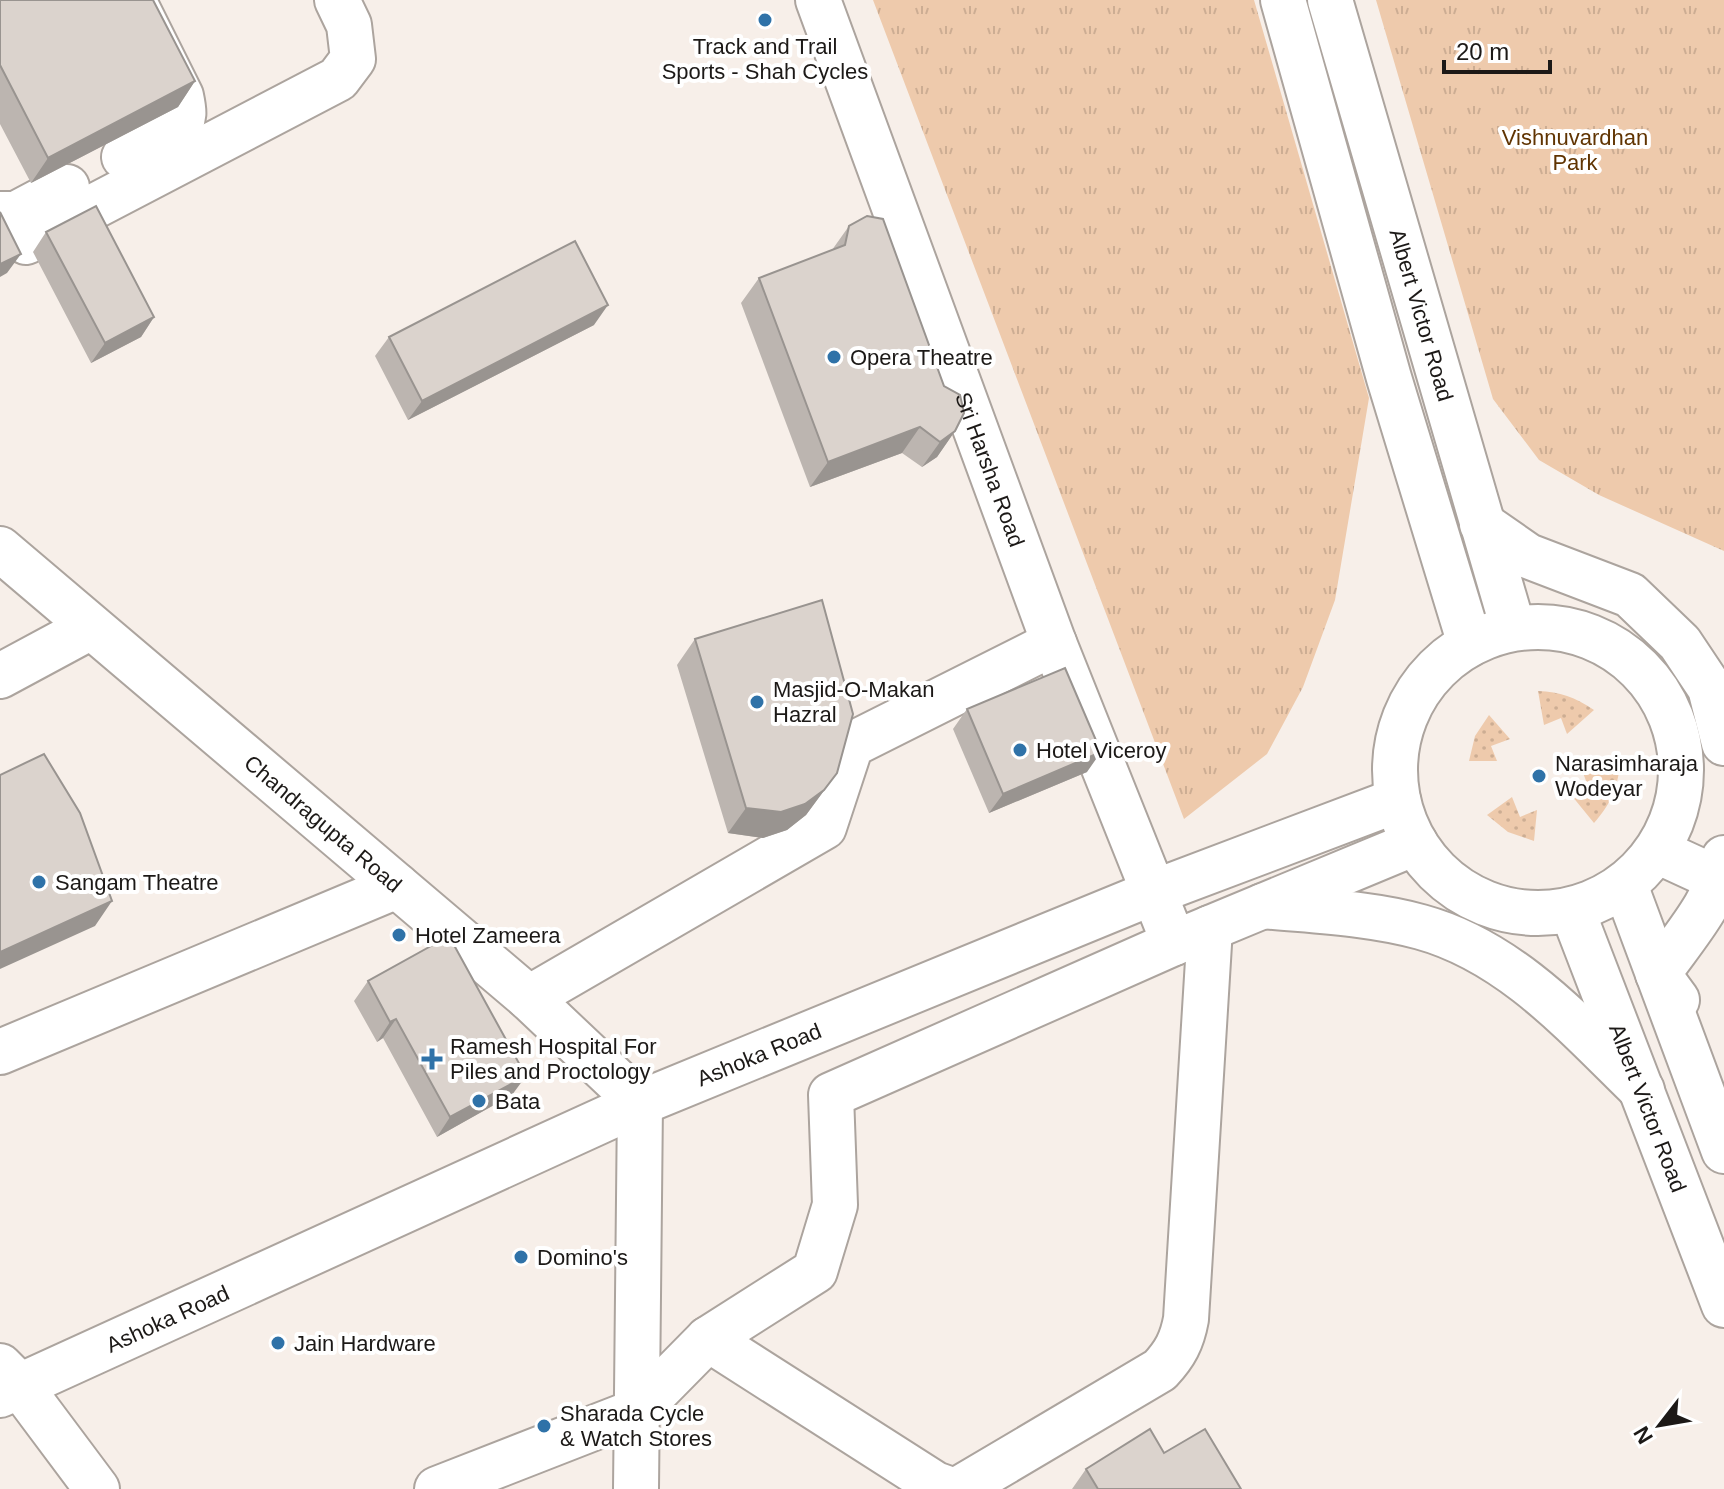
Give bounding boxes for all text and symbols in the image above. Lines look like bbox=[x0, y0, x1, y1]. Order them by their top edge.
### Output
marker: Track and Trail Sports - Shah Cycles bbox=[756, 11, 774, 29]
scale bar bbox=[1444, 24, 1550, 74]
place label: Track and Trail Sports - Shah Cycles bbox=[662, 34, 868, 84]
text: 20 m bbox=[1456, 38, 1509, 65]
park label: Vishnuvardhan Park bbox=[1502, 125, 1648, 175]
street label: Albert Victor Road bbox=[1385, 226, 1459, 404]
place label: Opera Theatre bbox=[850, 345, 993, 370]
marker: Opera Theatre bbox=[825, 348, 843, 366]
street label: Sri Harsha Road bbox=[951, 389, 1030, 550]
place label: Masjid-O-Makan Hazral bbox=[773, 677, 934, 727]
marker: Masjid-O-Makan Hazral bbox=[748, 693, 766, 711]
place label: Hotel Viceroy bbox=[1036, 738, 1166, 763]
marker: Hotel Viceroy bbox=[1011, 741, 1029, 759]
street label: Chandragupta Road bbox=[240, 750, 407, 897]
place label: Narasimharaja Wodeyar bbox=[1555, 751, 1699, 801]
marker: Narasimharaja Wodeyar bbox=[1530, 767, 1548, 785]
place label: Sangam Theatre bbox=[55, 870, 218, 895]
marker: Sangam Theatre bbox=[30, 873, 48, 891]
place label: Hotel Zameera bbox=[415, 923, 561, 948]
marker: Hotel Zameera bbox=[390, 926, 408, 944]
street label: Ashoka Road bbox=[693, 1018, 825, 1091]
street label: Albert Victor Road bbox=[1604, 1020, 1692, 1196]
place label: Ramesh Hospital For Piles and Proctology bbox=[450, 1034, 657, 1084]
marker: Ramesh Hospital For Piles and Proctology bbox=[421, 1048, 443, 1070]
place label: Bata bbox=[495, 1089, 541, 1114]
marker: Bata bbox=[470, 1092, 488, 1110]
place label: Domino's bbox=[537, 1245, 628, 1270]
marker: Domino's bbox=[512, 1248, 530, 1266]
street label: Ashoka Road bbox=[102, 1280, 233, 1357]
place label: Jain Hardware bbox=[294, 1331, 436, 1356]
marker: Jain Hardware bbox=[269, 1334, 287, 1352]
north arrow bbox=[1620, 1385, 1700, 1465]
place label: Sharada Cycle & Watch Stores bbox=[560, 1401, 712, 1451]
marker: Sharada Cycle & Watch Stores bbox=[535, 1417, 553, 1435]
text: N bbox=[1628, 1422, 1658, 1448]

